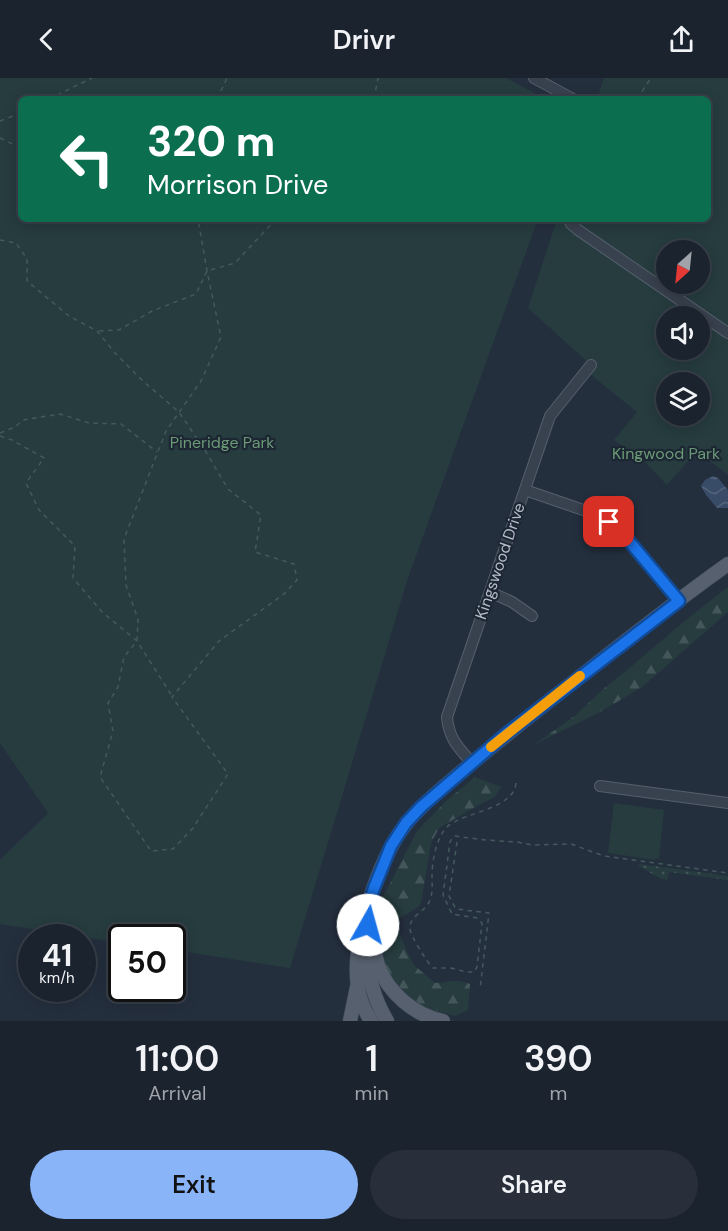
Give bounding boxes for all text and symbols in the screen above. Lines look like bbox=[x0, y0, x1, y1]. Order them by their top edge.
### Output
text: Drivr bbox=[333, 22, 395, 57]
icon: back bbox=[30, 23, 63, 56]
icon: share bbox=[665, 23, 698, 56]
text: 320 m bbox=[147, 114, 275, 169]
icon: left bbox=[48, 120, 126, 198]
text: Morrison Drive bbox=[147, 167, 328, 202]
north arrow bbox=[656, 240, 710, 294]
map controls bbox=[656, 240, 710, 426]
button: sound bbox=[656, 306, 710, 360]
button: layers bbox=[656, 372, 710, 426]
park label: Pineridge Park bbox=[170, 432, 274, 453]
park label: Kingwood Park bbox=[612, 443, 720, 464]
pin bbox=[583, 496, 634, 547]
street label: Kingswood Drive bbox=[470, 500, 530, 622]
icon: arrive bbox=[592, 505, 625, 538]
position arrow bbox=[336, 893, 400, 957]
speed limit sign: 50 bbox=[108, 924, 186, 1002]
text: 41 bbox=[42, 936, 72, 975]
text: km/h bbox=[39, 968, 75, 988]
text: 11:00 bbox=[135, 1035, 219, 1082]
text: 1 bbox=[365, 1035, 378, 1082]
text: 390 bbox=[524, 1035, 593, 1082]
text: Arrival bbox=[148, 1080, 206, 1106]
text: min bbox=[355, 1080, 389, 1106]
text: m bbox=[549, 1080, 567, 1106]
button: Exit bbox=[30, 1150, 358, 1219]
button: Share bbox=[370, 1150, 698, 1219]

